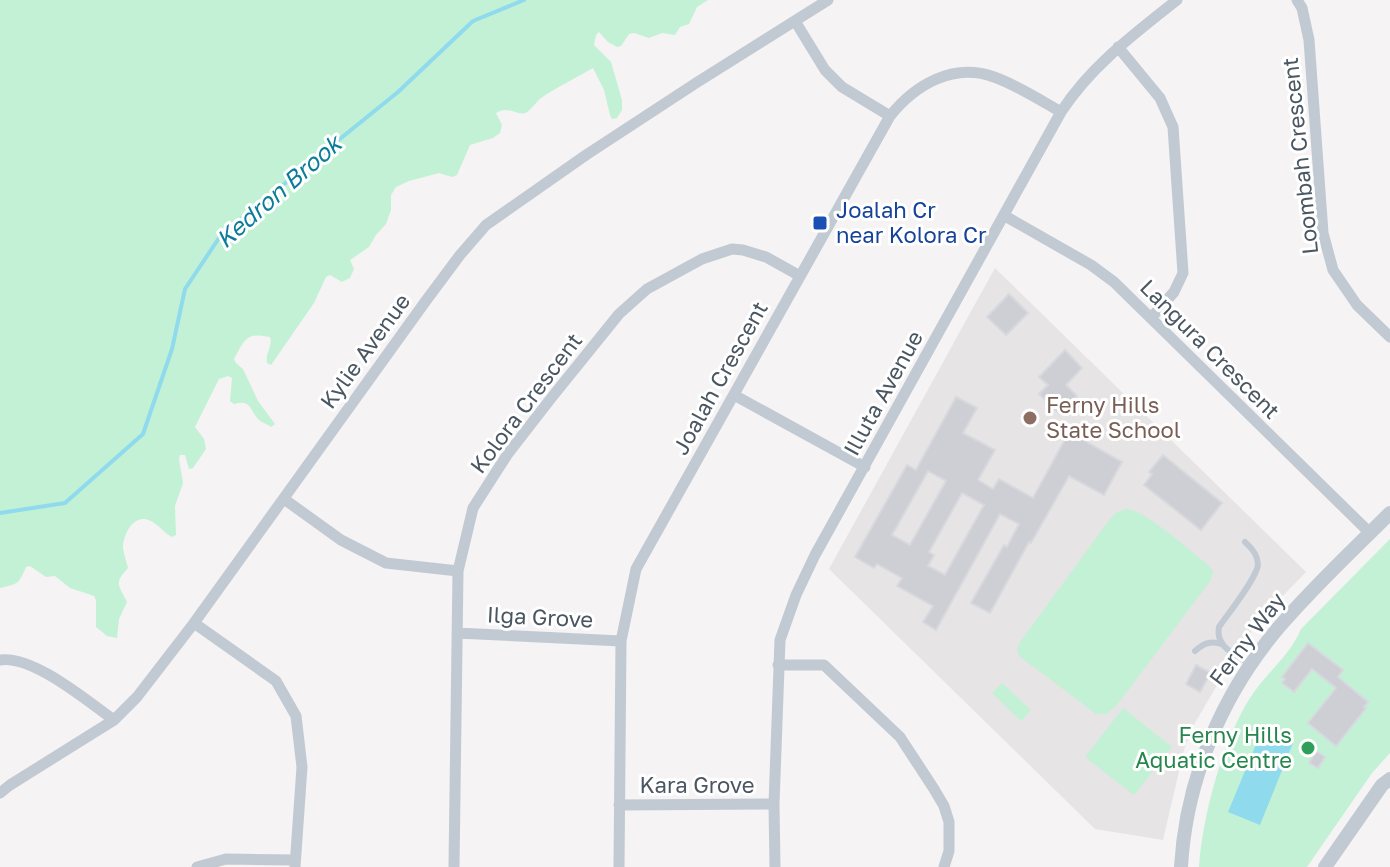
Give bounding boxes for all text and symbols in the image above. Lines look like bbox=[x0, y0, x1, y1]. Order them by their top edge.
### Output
street label: Loombah Crescent bbox=[1276, 56, 1323, 256]
water label: Kedron Brook bbox=[209, 127, 348, 253]
place label: Joalah Cr near Kolora Cr bbox=[836, 196, 987, 248]
marker: Joalah Cr near Kolora Cr bbox=[811, 214, 829, 232]
street label: Langura Crescent bbox=[1135, 273, 1286, 424]
street label: Kylie Avenue bbox=[314, 288, 415, 413]
street label: Joalah Crescent bbox=[666, 296, 773, 459]
street label: Illuta Avenue bbox=[837, 326, 928, 460]
street label: Kolora Crescent bbox=[464, 327, 587, 478]
place label: Ferny Hills State School bbox=[1046, 391, 1181, 443]
marker: Ferny Hills State School bbox=[1021, 409, 1039, 427]
street label: Ferny Way bbox=[1203, 587, 1290, 691]
street label: Ilga Grove bbox=[486, 600, 594, 633]
place label: Ferny Hills Aquatic Centre bbox=[1135, 721, 1292, 773]
marker: Ferny Hills Aquatic Centre bbox=[1299, 739, 1317, 757]
street label: Kara Grove bbox=[640, 771, 754, 798]

